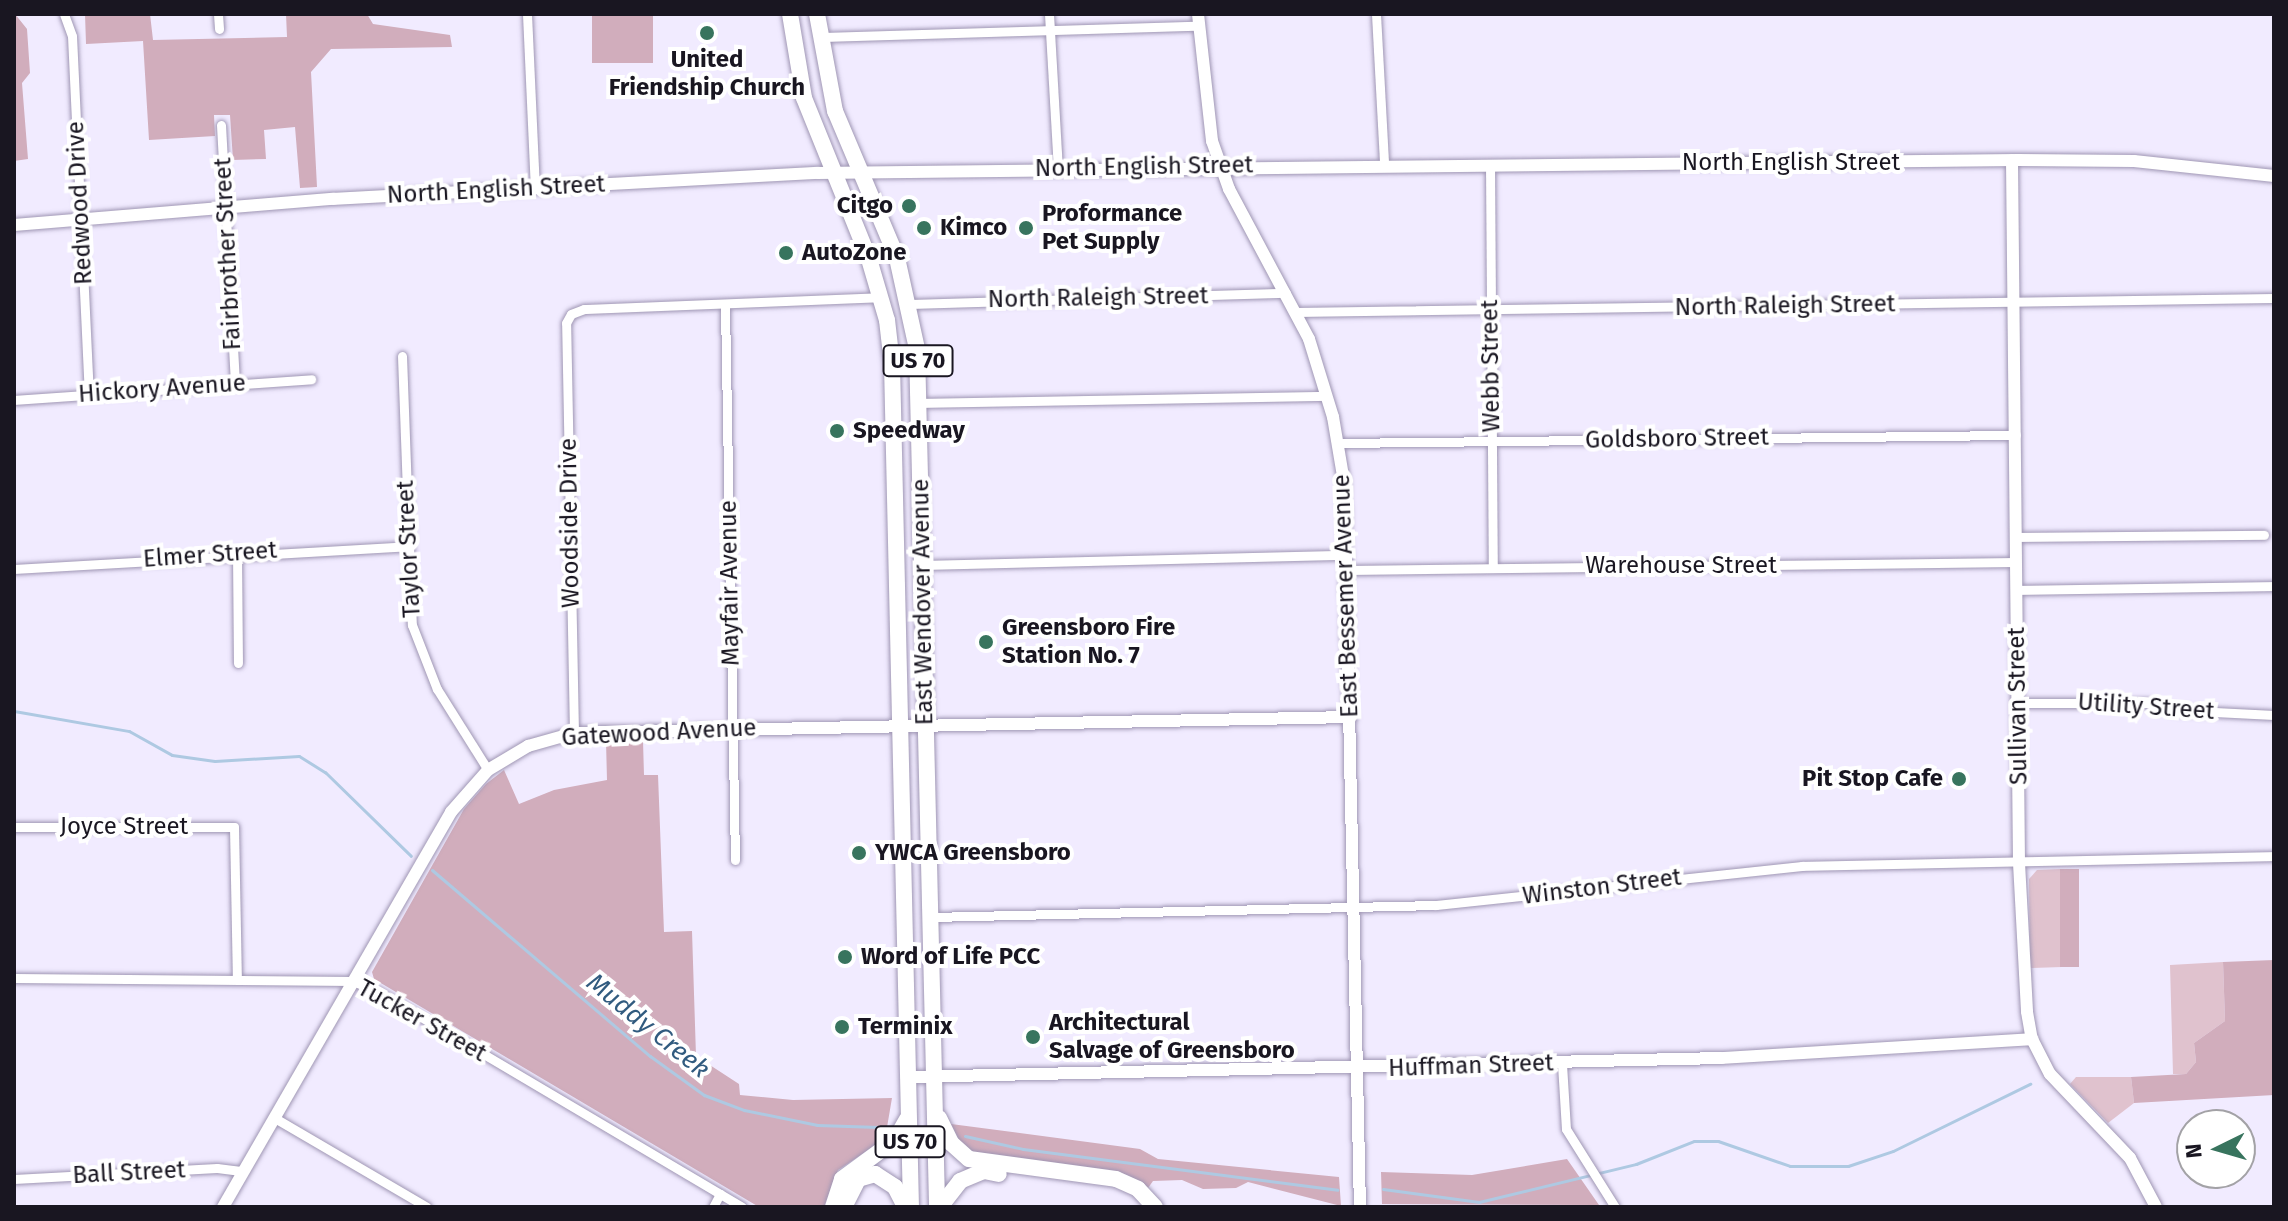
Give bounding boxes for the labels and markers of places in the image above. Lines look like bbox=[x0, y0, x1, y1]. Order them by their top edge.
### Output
marker: United Friendship Church bbox=[698, 24, 716, 42]
place label: United Friendship Church bbox=[609, 46, 805, 102]
place label: Citgo bbox=[837, 192, 893, 220]
marker: Citgo bbox=[900, 197, 918, 215]
place label: Proformance Pet Supply bbox=[1042, 200, 1182, 256]
place label: Kimco bbox=[940, 214, 1007, 242]
marker: Kimco bbox=[915, 219, 933, 237]
marker: Proformance Pet Supply bbox=[1017, 219, 1035, 237]
place label: AutoZone bbox=[802, 239, 906, 267]
marker: AutoZone bbox=[777, 244, 795, 262]
place label: Speedway bbox=[853, 417, 965, 445]
marker: Speedway bbox=[828, 422, 846, 440]
place label: Greensboro Fire Station No. 7 bbox=[1002, 614, 1175, 670]
marker: Greensboro Fire Station No. 7 bbox=[977, 633, 995, 651]
place label: Pit Stop Cafe bbox=[1802, 765, 1943, 793]
marker: Pit Stop Cafe bbox=[1950, 770, 1968, 788]
place label: YWCA Greensboro bbox=[875, 839, 1071, 867]
marker: YWCA Greensboro bbox=[850, 844, 868, 862]
place label: Word of Life PCC bbox=[861, 943, 1040, 971]
marker: Word of Life PCC bbox=[836, 948, 854, 966]
place label: Architectural Salvage of Greensboro bbox=[1049, 1009, 1295, 1065]
place label: Terminix bbox=[858, 1013, 952, 1041]
marker: Terminix bbox=[833, 1018, 851, 1036]
marker: Architectural Salvage of Greensboro bbox=[1024, 1028, 1042, 1046]

